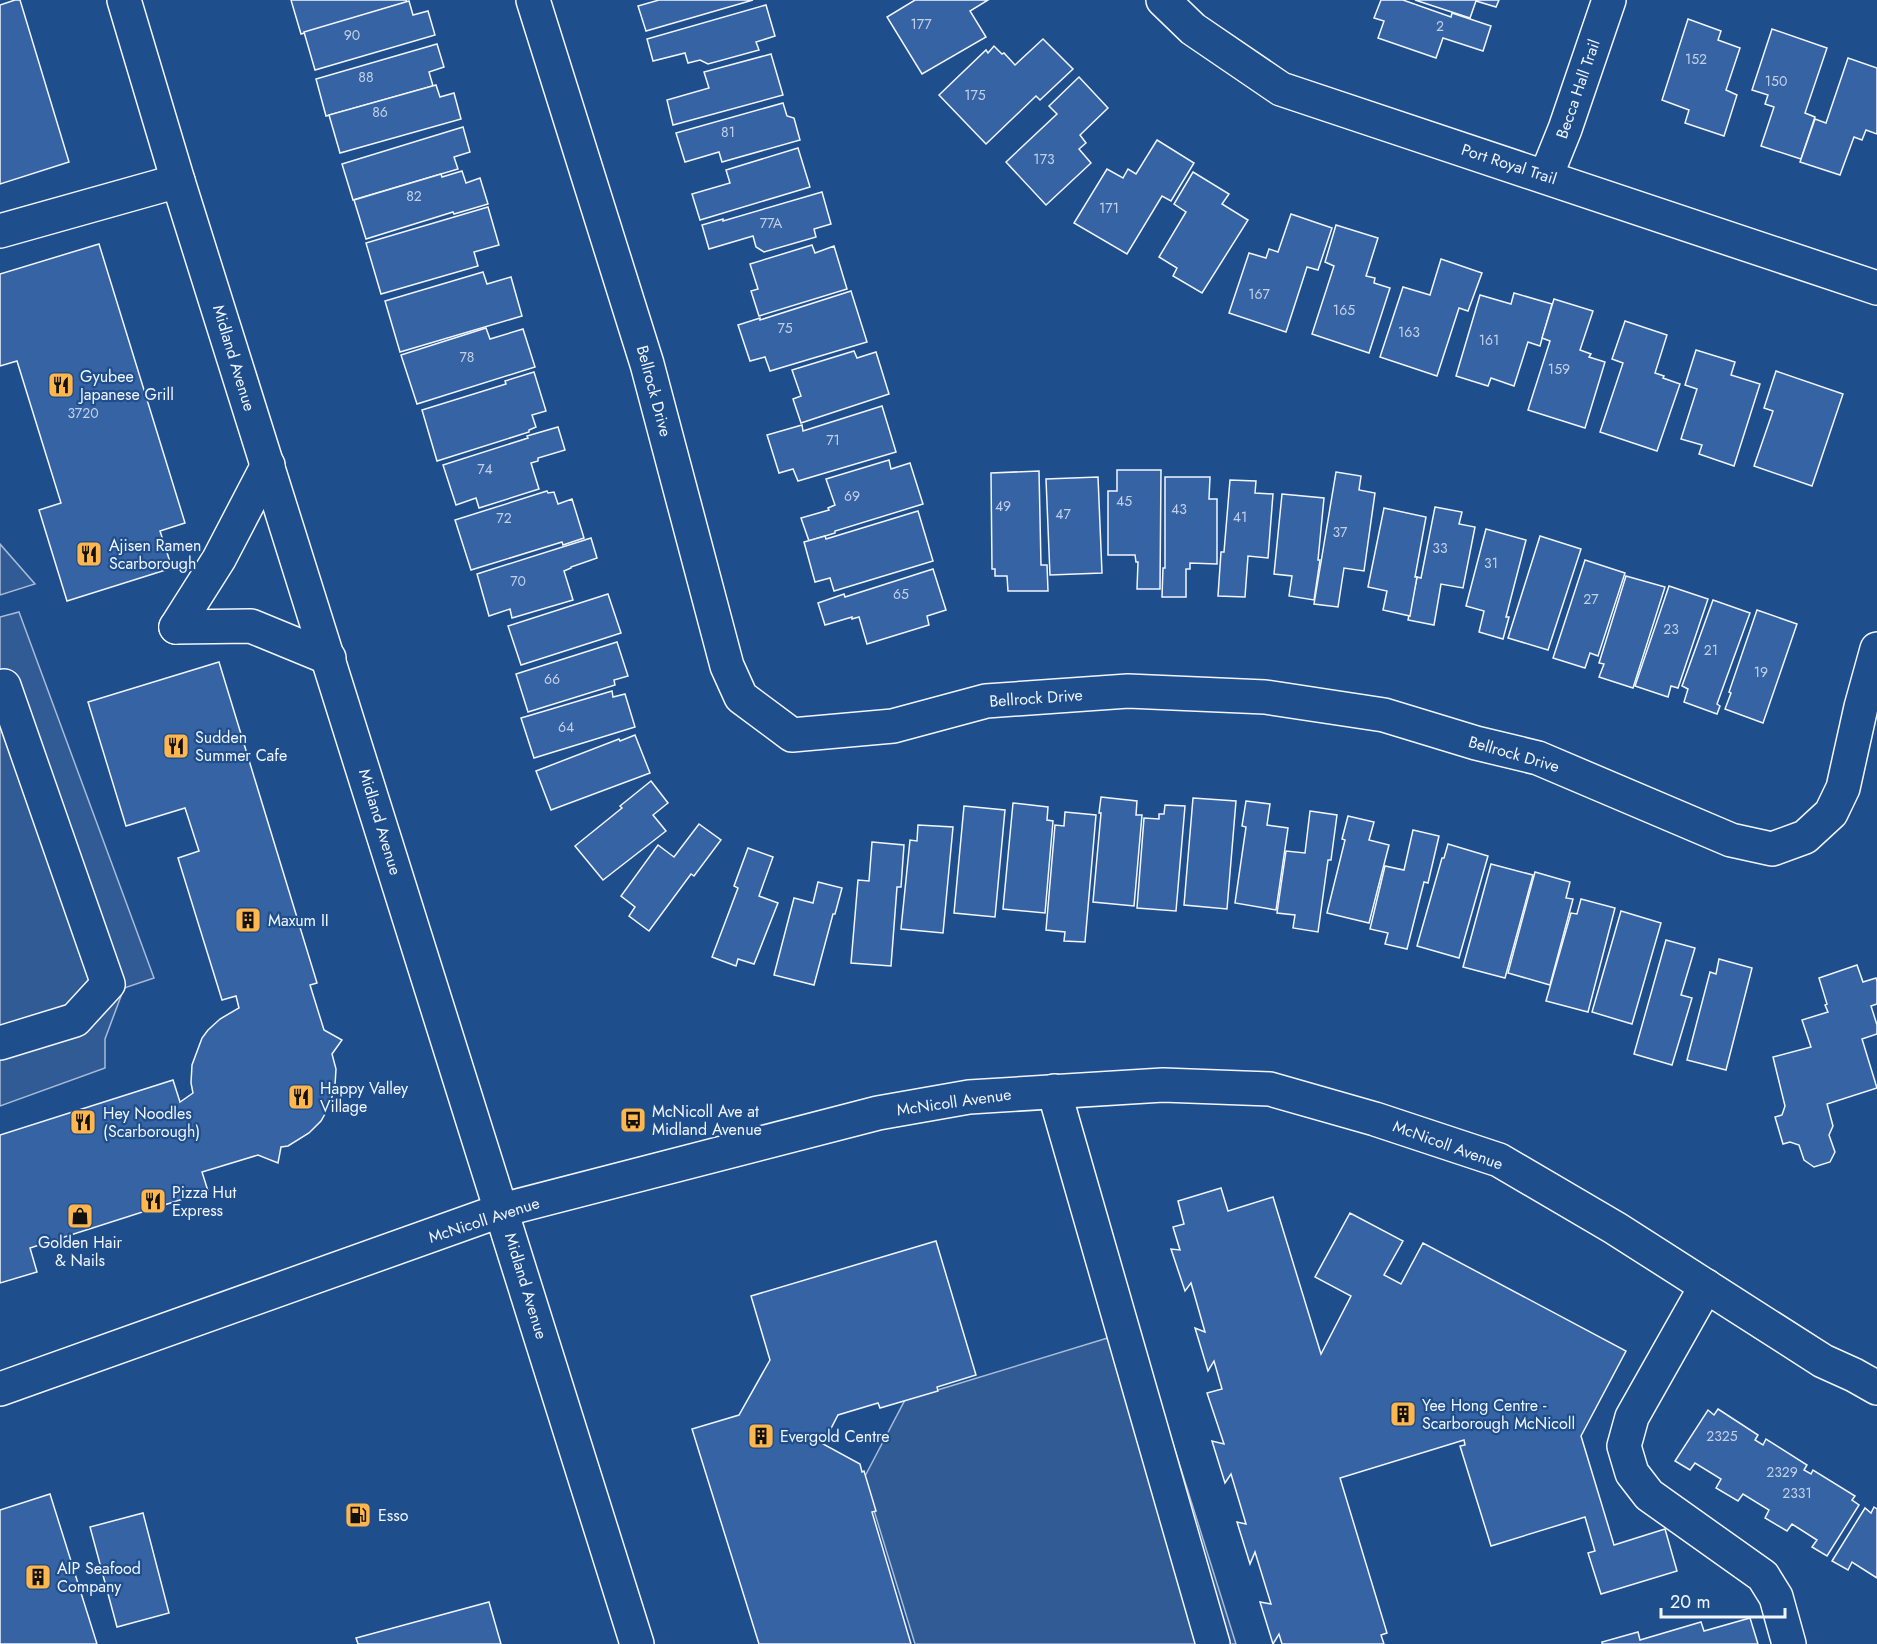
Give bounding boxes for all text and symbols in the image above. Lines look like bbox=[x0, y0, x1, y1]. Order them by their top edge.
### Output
house number: 177 bbox=[911, 14, 932, 34]
house number: 2 bbox=[1436, 16, 1444, 36]
house number: 90 bbox=[344, 25, 360, 45]
street label: Becca Hall Trail bbox=[1550, 36, 1606, 142]
house number: 152 bbox=[1685, 49, 1707, 69]
house number: 88 bbox=[358, 67, 374, 87]
house number: 150 bbox=[1765, 71, 1787, 91]
house number: 175 bbox=[964, 85, 986, 105]
house number: 86 bbox=[372, 102, 388, 122]
house number: 81 bbox=[721, 122, 735, 142]
street label: Port Royal Trail bbox=[1458, 138, 1560, 190]
house number: 173 bbox=[1033, 149, 1055, 169]
house number: 82 bbox=[406, 186, 422, 206]
house number: 171 bbox=[1099, 198, 1119, 218]
house number: 77A bbox=[760, 213, 783, 233]
house number: 167 bbox=[1248, 284, 1271, 304]
house number: 165 bbox=[1333, 300, 1355, 320]
street label: Midland Avenue bbox=[207, 302, 261, 414]
house number: 75 bbox=[777, 318, 793, 338]
house number: 163 bbox=[1398, 322, 1420, 342]
house number: 161 bbox=[1479, 330, 1499, 350]
street label: Bellrock Drive bbox=[631, 343, 677, 439]
house number: 78 bbox=[460, 347, 475, 367]
house number: 159 bbox=[1548, 359, 1570, 379]
place label: Gyubee Japanese Grill bbox=[78, 365, 174, 406]
restaurant icon: Gyubee Japanese Grill bbox=[46, 370, 76, 400]
house number: 3720 bbox=[67, 403, 99, 423]
house number: 71 bbox=[826, 430, 840, 450]
house number: 74 bbox=[477, 459, 493, 479]
house number: 69 bbox=[844, 486, 860, 506]
house number: 45 bbox=[1116, 491, 1132, 511]
house number: 49 bbox=[995, 496, 1011, 516]
house number: 43 bbox=[1171, 499, 1187, 519]
house number: 47 bbox=[1055, 504, 1071, 524]
house number: 41 bbox=[1233, 507, 1247, 527]
house number: 72 bbox=[496, 508, 512, 528]
house number: 37 bbox=[1333, 522, 1348, 542]
place label: Ajisen Ramen Scarborough bbox=[109, 534, 201, 575]
house number: 33 bbox=[1432, 538, 1448, 558]
restaurant icon: Ajisen Ramen Scarborough bbox=[74, 539, 104, 569]
house number: 31 bbox=[1484, 553, 1498, 573]
house number: 70 bbox=[510, 571, 526, 591]
house number: 65 bbox=[893, 584, 909, 604]
house number: 27 bbox=[1583, 589, 1599, 609]
house number: 23 bbox=[1663, 619, 1679, 639]
house number: 21 bbox=[1704, 640, 1718, 660]
house number: 19 bbox=[1754, 662, 1768, 682]
house number: 66 bbox=[544, 669, 560, 689]
street label: Bellrock Drive bbox=[989, 683, 1083, 713]
house number: 64 bbox=[558, 717, 574, 737]
place label: Sudden Summer Cafe bbox=[195, 726, 287, 767]
street label: Bellrock Drive bbox=[1466, 730, 1562, 778]
restaurant icon: Sudden Summer Cafe bbox=[161, 731, 191, 761]
street label: Midland Avenue bbox=[353, 766, 407, 878]
building icon: Maxum II bbox=[233, 905, 263, 935]
place label: Maxum II bbox=[268, 909, 329, 932]
place label: Happy Valley Village bbox=[320, 1077, 409, 1118]
restaurant icon: Happy Valley Village bbox=[286, 1082, 316, 1112]
street label: McNicoll Avenue bbox=[895, 1083, 1013, 1121]
place label: McNicoll Ave at Midland Avenue bbox=[652, 1100, 762, 1141]
place label: Hey Noodles (Scarborough) bbox=[103, 1102, 200, 1143]
bus stop icon: McNicoll Ave at Midland Avenue bbox=[618, 1105, 648, 1135]
restaurant icon: Hey Noodles (Scarborough) bbox=[68, 1107, 98, 1137]
street label: McNicoll Avenue bbox=[1390, 1114, 1506, 1176]
place label: Pizza Hut Express bbox=[172, 1181, 236, 1222]
restaurant icon: Pizza Hut Express bbox=[138, 1186, 168, 1216]
street label: McNicoll Avenue bbox=[425, 1191, 543, 1249]
shop icon: Golden Hair & Nails bbox=[65, 1201, 95, 1231]
street label: Midland Avenue bbox=[499, 1230, 553, 1342]
place label: Golden Hair & Nails bbox=[38, 1231, 123, 1272]
place label: Yee Hong Centre - Scarborough McNicoll bbox=[1422, 1394, 1575, 1435]
building icon: Yee Hong Centre - Scarborough McNicoll bbox=[1388, 1399, 1418, 1429]
building icon: Evergold Centre bbox=[746, 1421, 776, 1451]
place label: Evergold Centre bbox=[780, 1425, 889, 1448]
house number: 2325 bbox=[1706, 1426, 1738, 1446]
house number: 2329 bbox=[1766, 1462, 1798, 1482]
house number: 2331 bbox=[1782, 1483, 1812, 1503]
fuel station icon: Esso bbox=[343, 1500, 373, 1530]
place label: Esso bbox=[378, 1504, 409, 1527]
place label: AIP Seafood Company bbox=[57, 1557, 141, 1598]
building icon: AIP Seafood Company bbox=[23, 1562, 53, 1592]
scale bar bbox=[1661, 1581, 1786, 1619]
text: 20 m bbox=[1670, 1589, 1710, 1615]

